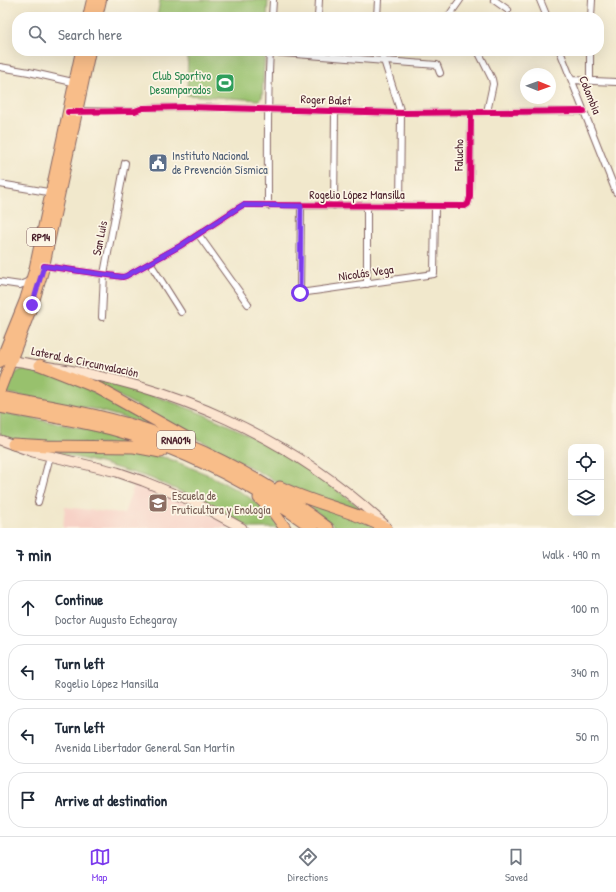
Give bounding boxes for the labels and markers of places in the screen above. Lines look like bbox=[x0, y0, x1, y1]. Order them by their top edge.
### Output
place label: Club Sportivo Desamparados bbox=[150, 67, 211, 98]
sports icon: Club Sportivo Desamparados bbox=[214, 72, 236, 94]
place label: Instituto Nacional de Prevención Sísmica bbox=[172, 147, 268, 178]
public building icon: Instituto Nacional de Prevención Sísmica bbox=[147, 152, 169, 174]
place label: Escuela de Fruticultura y Enología bbox=[171, 487, 271, 518]
school or university icon: Escuela de Fruticultura y Enología bbox=[147, 492, 169, 514]

